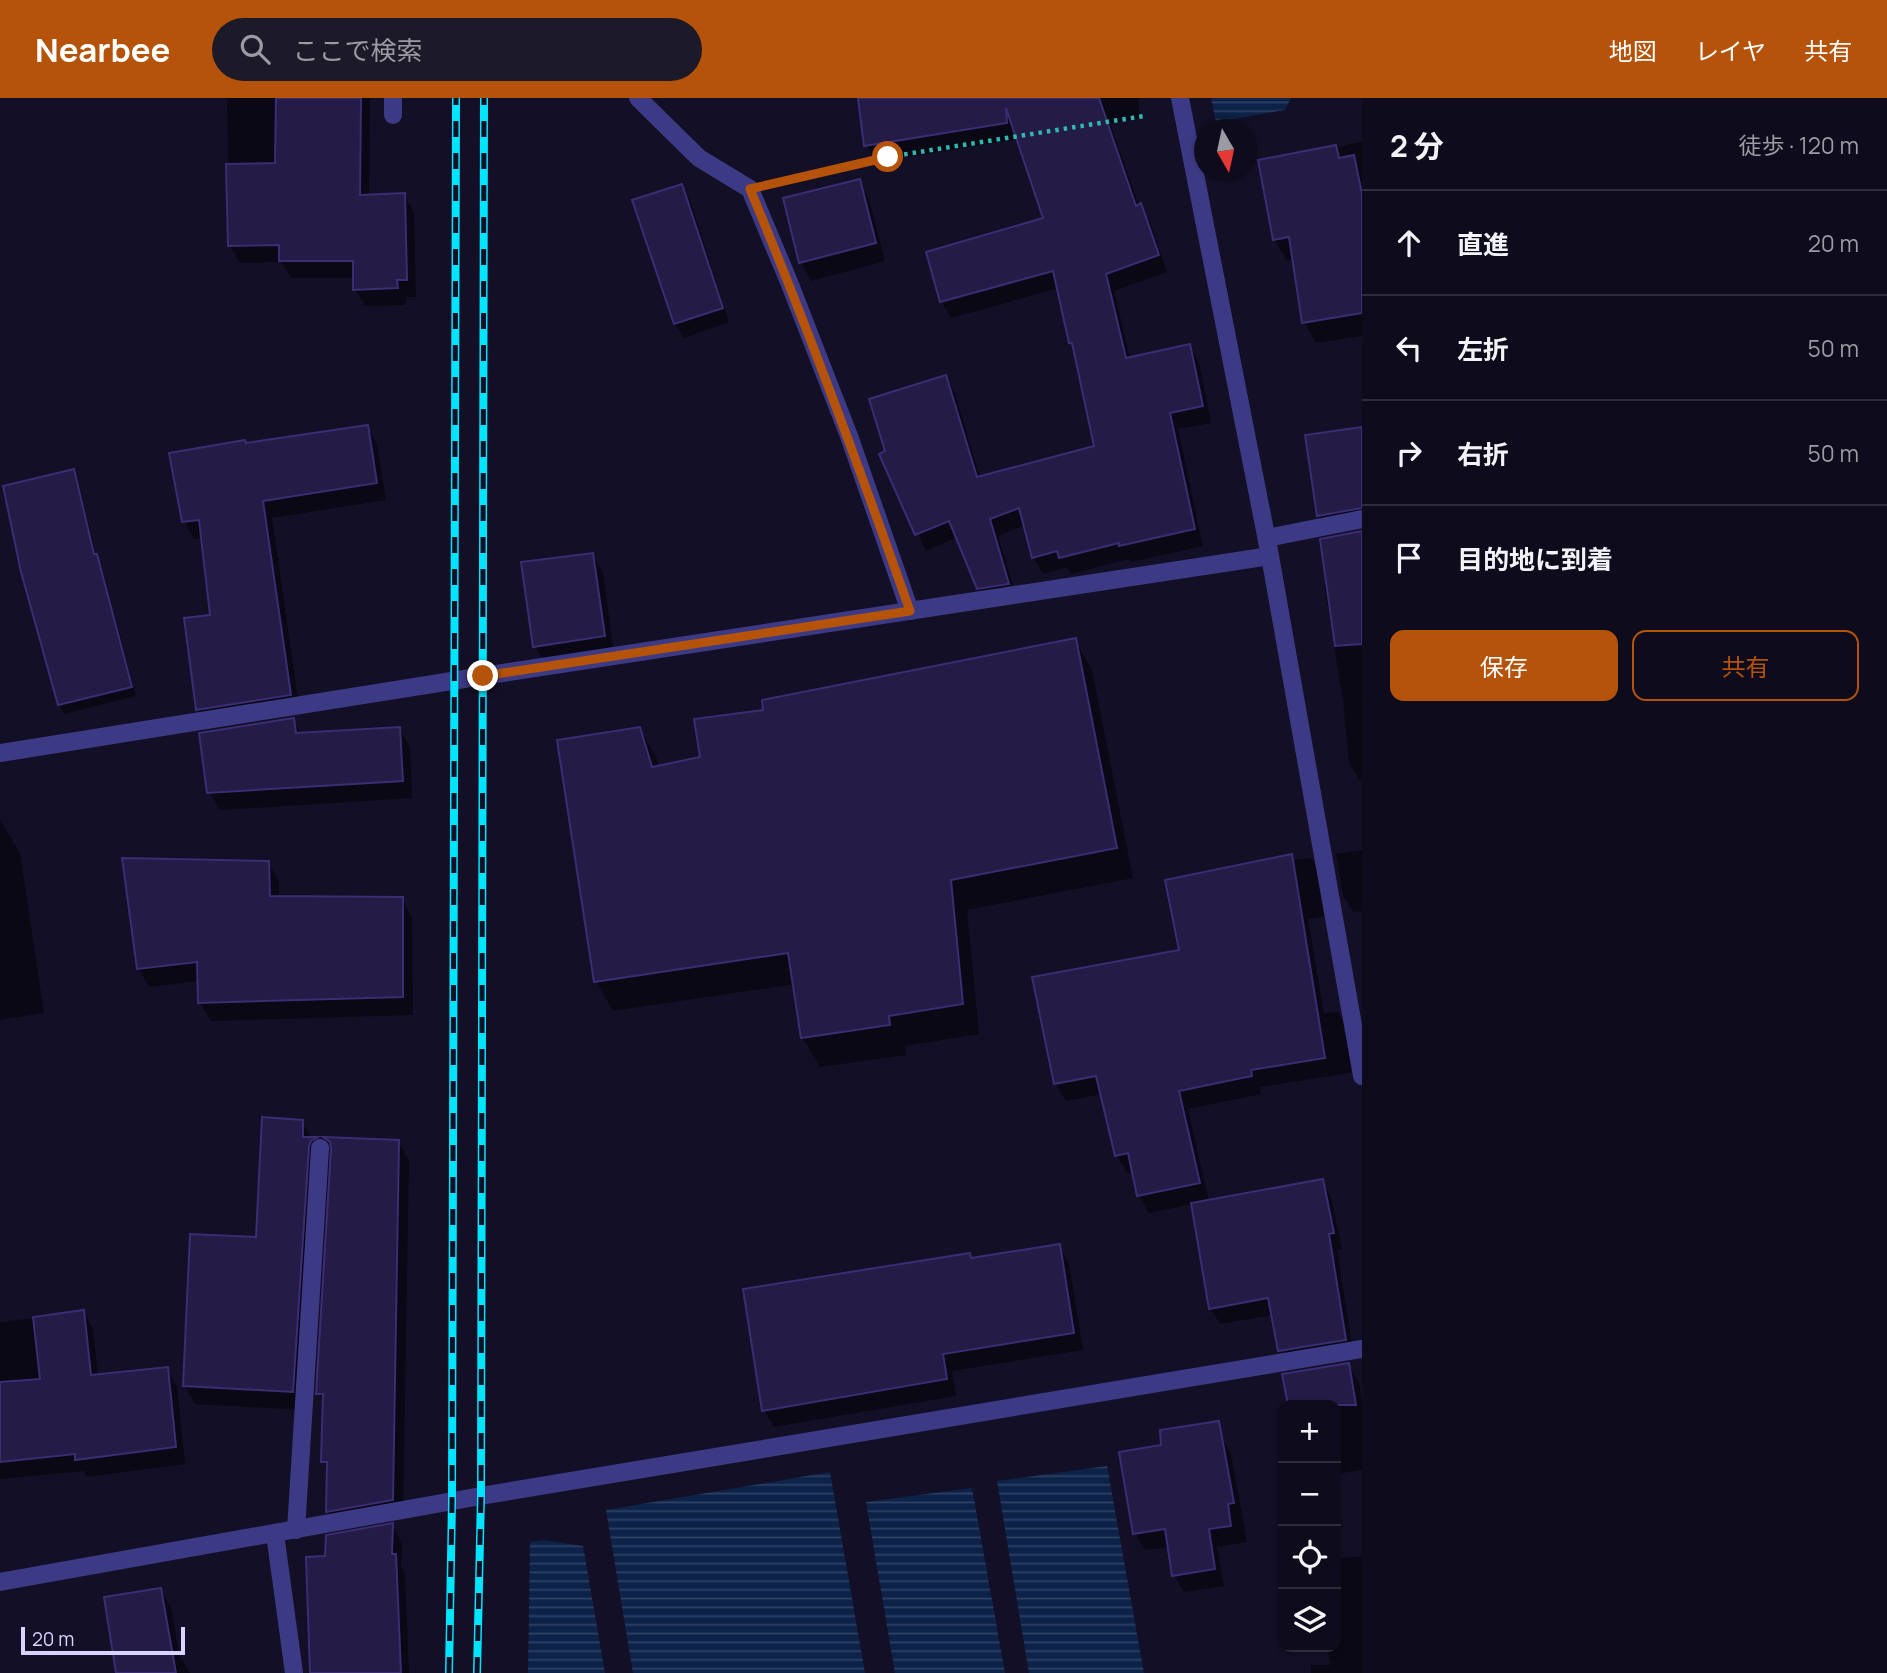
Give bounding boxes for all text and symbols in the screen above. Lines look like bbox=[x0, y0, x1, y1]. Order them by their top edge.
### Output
search box bbox=[212, 18, 702, 81]
text: Nearbee bbox=[35, 27, 170, 72]
icon: search bbox=[236, 30, 274, 68]
text: ここで検索 bbox=[292, 32, 422, 68]
text: 地図 bbox=[1609, 34, 1657, 67]
text: レイヤ bbox=[1695, 34, 1766, 67]
text: 共有 bbox=[1804, 34, 1852, 67]
north arrow bbox=[1194, 119, 1257, 182]
text: 2 分 bbox=[1390, 125, 1444, 166]
text: 徒歩 · 120 m bbox=[1738, 129, 1859, 161]
route start bbox=[872, 141, 903, 172]
icon: ahead bbox=[1390, 224, 1428, 262]
text: 直進 bbox=[1457, 226, 1509, 262]
text: 20 m bbox=[1808, 227, 1859, 259]
icon: left bbox=[1390, 329, 1428, 367]
text: 左折 bbox=[1457, 331, 1509, 367]
text: 50 m bbox=[1808, 332, 1859, 364]
icon: right bbox=[1390, 434, 1428, 472]
text: 右折 bbox=[1457, 436, 1509, 472]
text: 50 m bbox=[1808, 437, 1859, 469]
icon: arrive bbox=[1390, 539, 1428, 577]
text: 目的地に到着 bbox=[1457, 541, 1613, 577]
button: 保存 bbox=[1390, 630, 1618, 701]
button: 共有 bbox=[1632, 630, 1859, 701]
route end bbox=[467, 660, 498, 691]
map controls bbox=[1278, 1400, 1341, 1652]
button: + bbox=[1278, 1400, 1341, 1463]
button: − bbox=[1278, 1463, 1341, 1526]
button: locate bbox=[1278, 1526, 1341, 1589]
button: layers bbox=[1278, 1589, 1341, 1652]
scale bar bbox=[21, 1624, 186, 1656]
text: 20 m bbox=[32, 1626, 74, 1652]

